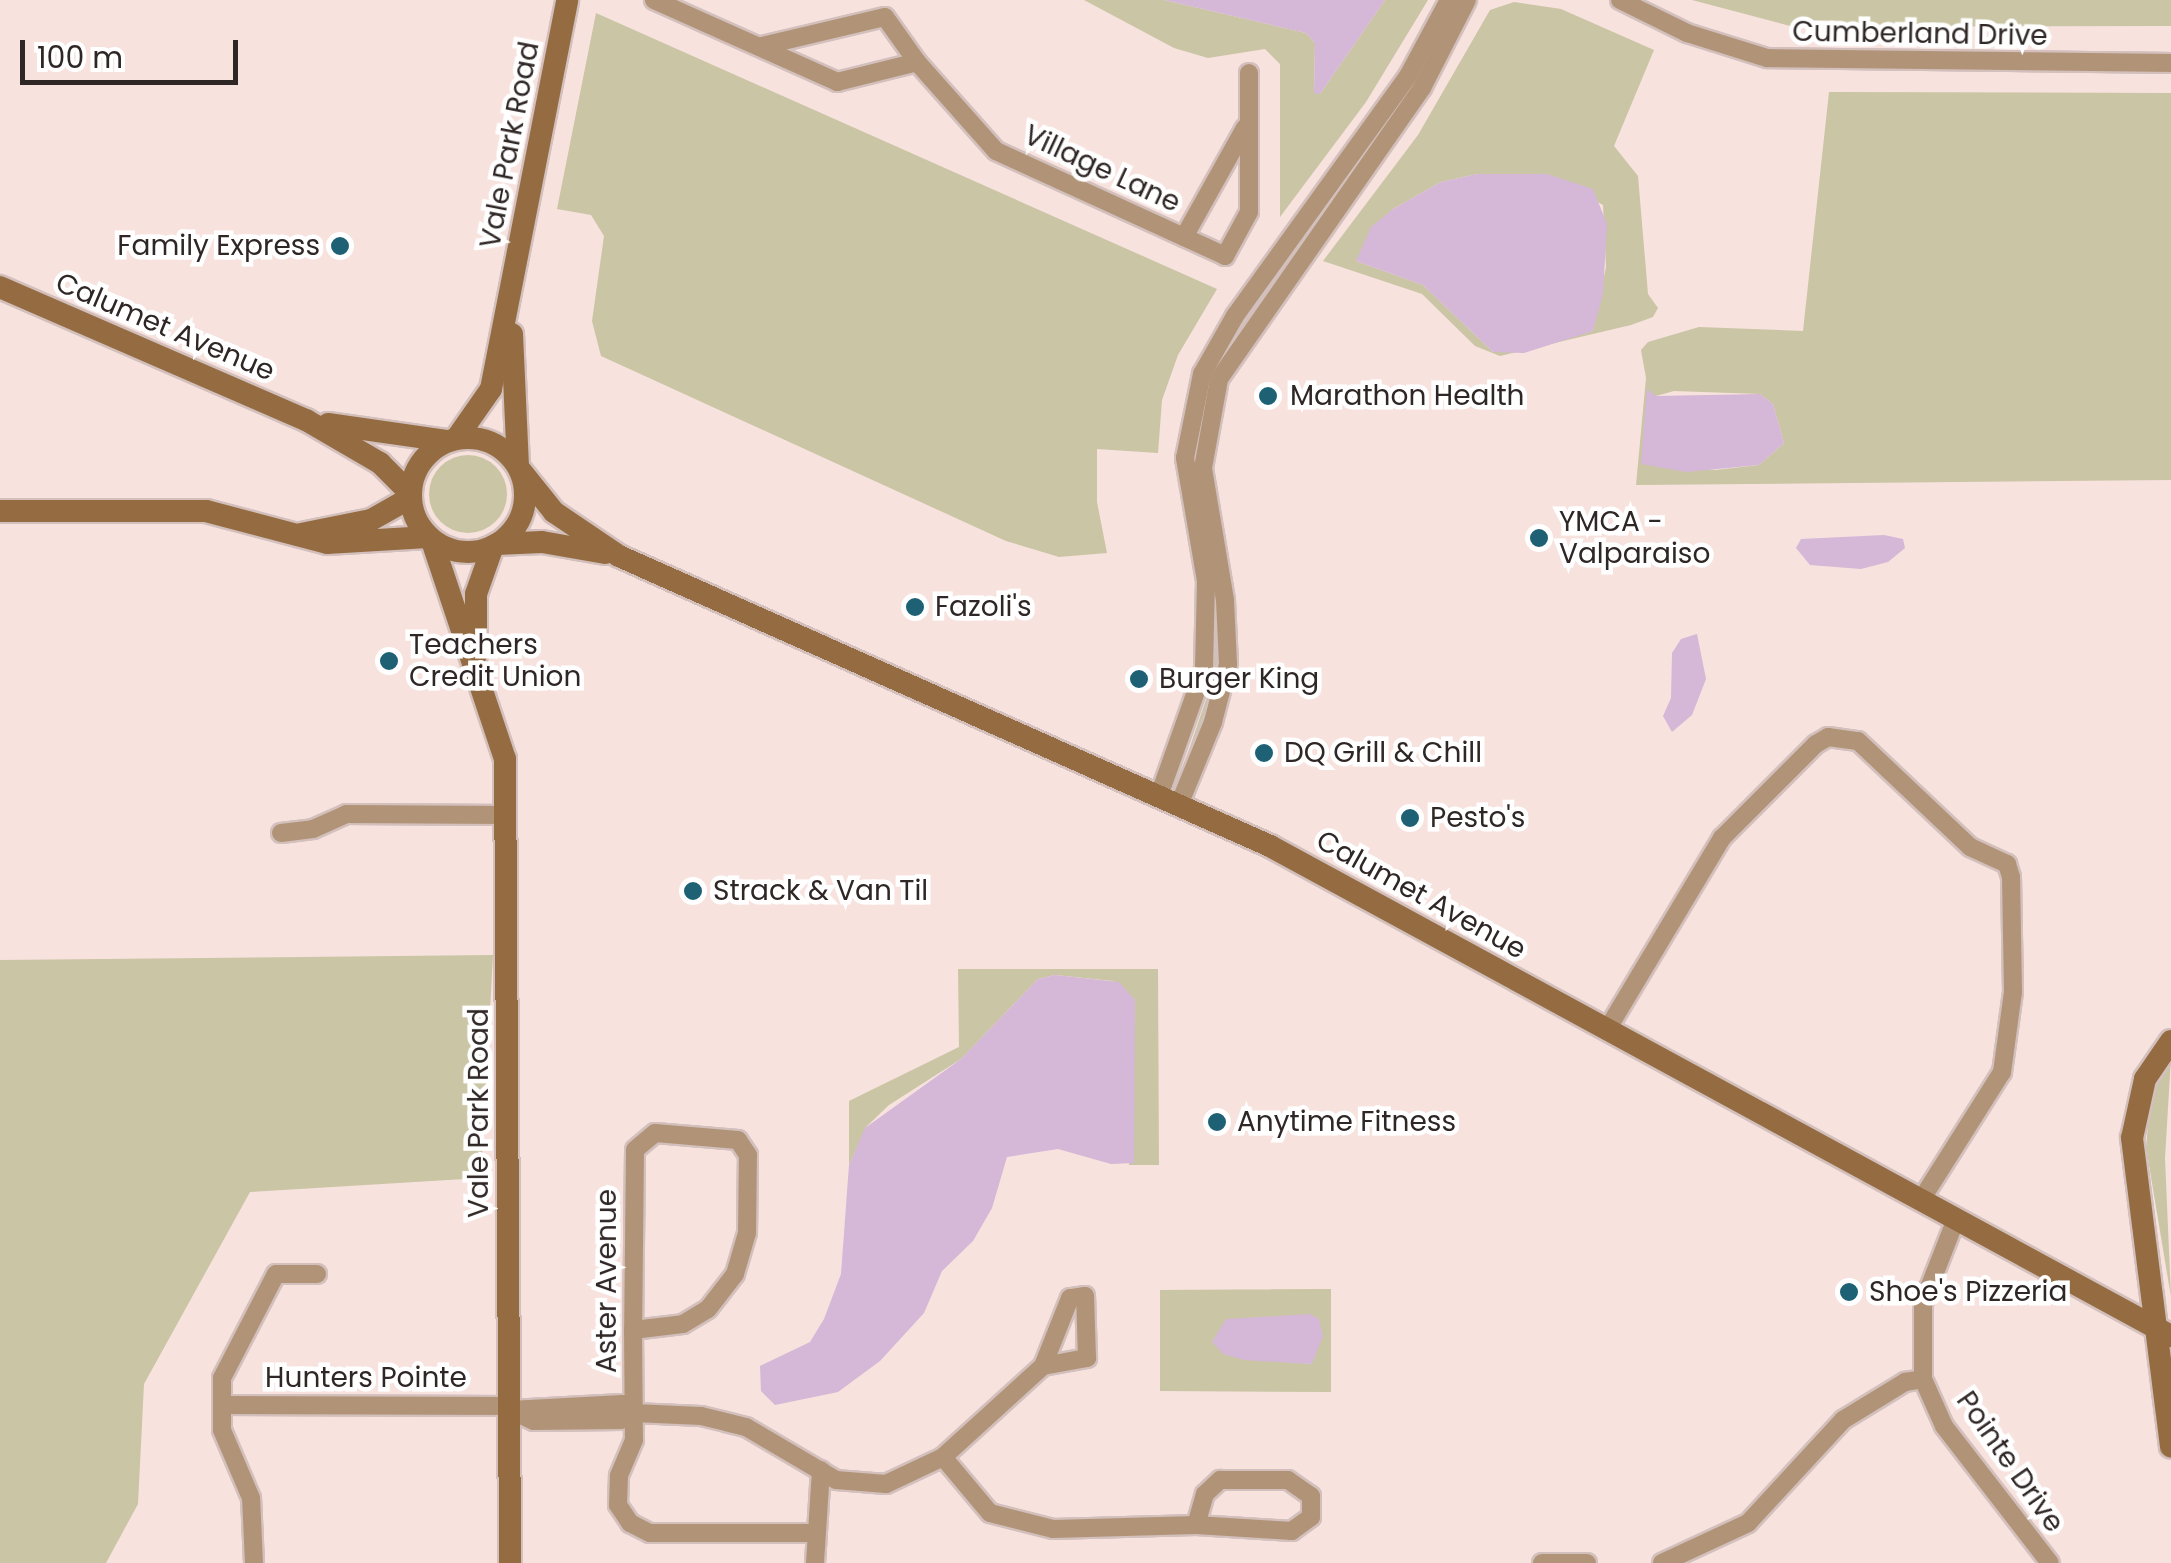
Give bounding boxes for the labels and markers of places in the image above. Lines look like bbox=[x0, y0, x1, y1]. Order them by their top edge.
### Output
place label: Family Express bbox=[117, 229, 320, 263]
marker: Family Express bbox=[329, 235, 351, 257]
place label: Marathon Health bbox=[1290, 379, 1524, 413]
marker: Marathon Health bbox=[1255, 383, 1281, 409]
place label: YMCA - Valparaiso bbox=[1559, 505, 1710, 571]
marker: YMCA - Valparaiso bbox=[1528, 527, 1550, 549]
place label: Fazoli's bbox=[935, 590, 1032, 624]
marker: Fazoli's bbox=[904, 596, 926, 618]
place label: Teachers Credit Union bbox=[409, 628, 581, 694]
marker: Teachers Credit Union bbox=[378, 650, 400, 672]
place label: Burger King bbox=[1159, 662, 1319, 696]
marker: Burger King bbox=[1128, 668, 1150, 690]
place label: DQ Grill & Chill bbox=[1284, 736, 1482, 770]
marker: DQ Grill & Chill bbox=[1253, 742, 1275, 764]
place label: Pesto's bbox=[1430, 801, 1525, 835]
marker: Pesto's bbox=[1399, 807, 1421, 829]
place label: Strack & Van Til bbox=[713, 874, 928, 908]
marker: Strack & Van Til bbox=[682, 880, 704, 902]
place label: Anytime Fitness bbox=[1237, 1105, 1456, 1139]
marker: Anytime Fitness bbox=[1206, 1111, 1228, 1133]
place label: Shoe's Pizzeria bbox=[1869, 1275, 2067, 1309]
marker: Shoe's Pizzeria bbox=[1838, 1281, 1860, 1303]

